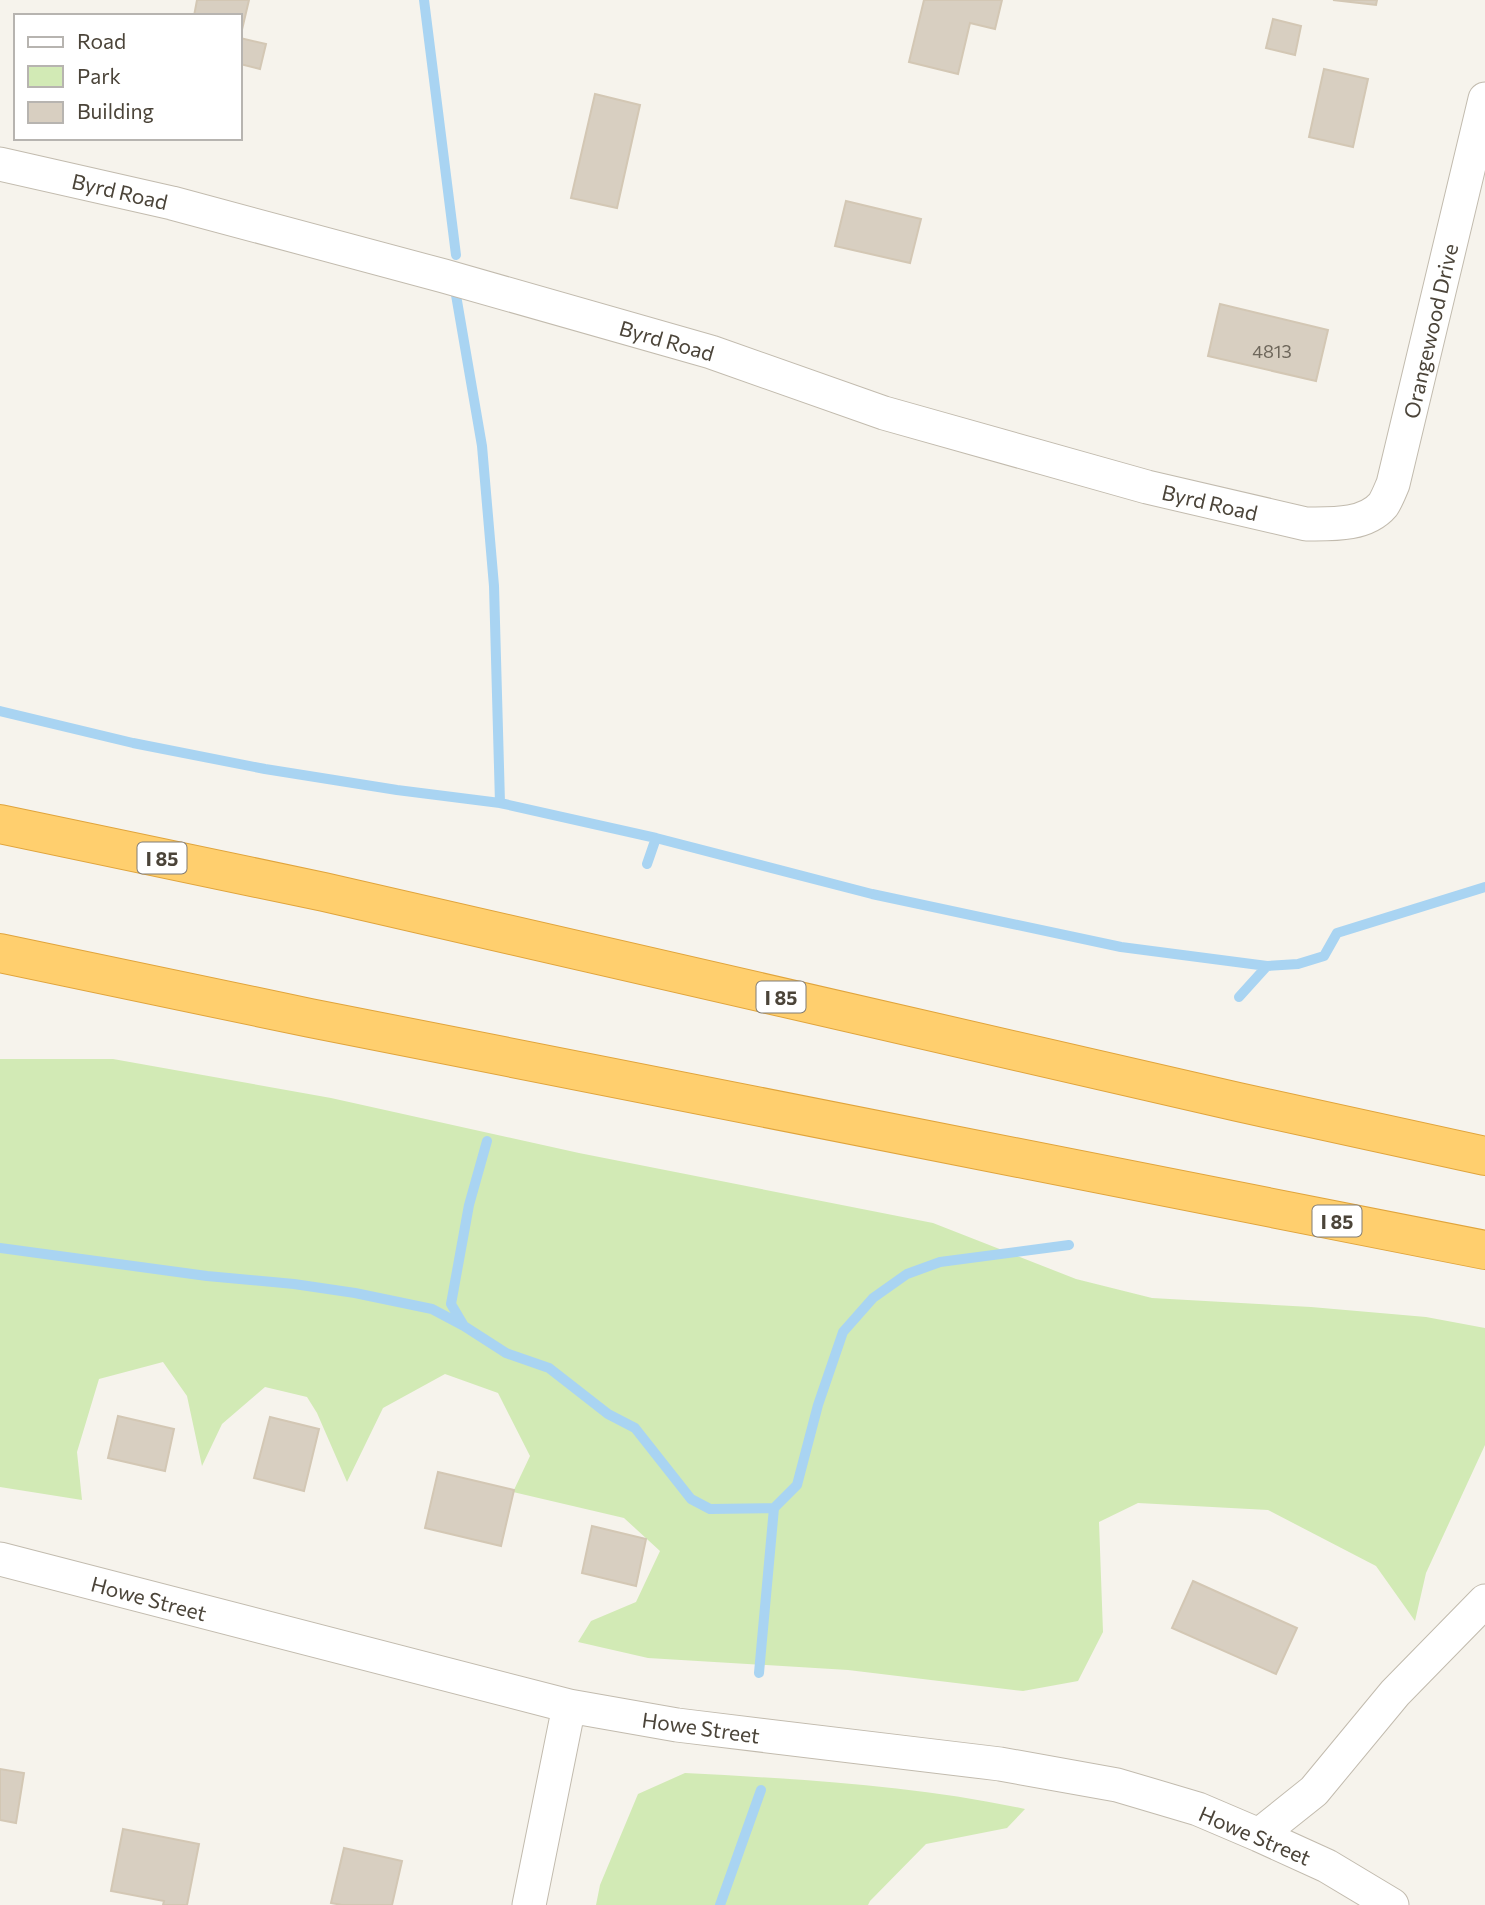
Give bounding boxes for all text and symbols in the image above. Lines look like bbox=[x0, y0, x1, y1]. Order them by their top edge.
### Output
legend bbox=[14, 14, 242, 140]
text: Road bbox=[77, 28, 126, 53]
text: Park bbox=[77, 63, 121, 88]
text: Building bbox=[77, 98, 154, 123]
street label: Byrd Road bbox=[70, 168, 170, 214]
street label: Orangewood Drive bbox=[1398, 241, 1462, 421]
street label: Byrd Road bbox=[617, 315, 717, 365]
house number: 4813 bbox=[1252, 340, 1292, 362]
street label: Byrd Road bbox=[1160, 479, 1260, 525]
road number: I 85 bbox=[138, 842, 186, 874]
road number: I 85 bbox=[756, 981, 806, 1012]
road number: I 85 bbox=[1312, 1205, 1362, 1236]
street label: Howe Street bbox=[88, 1571, 210, 1625]
street label: Howe Street bbox=[640, 1706, 762, 1748]
street label: Howe Street bbox=[1195, 1800, 1315, 1870]

